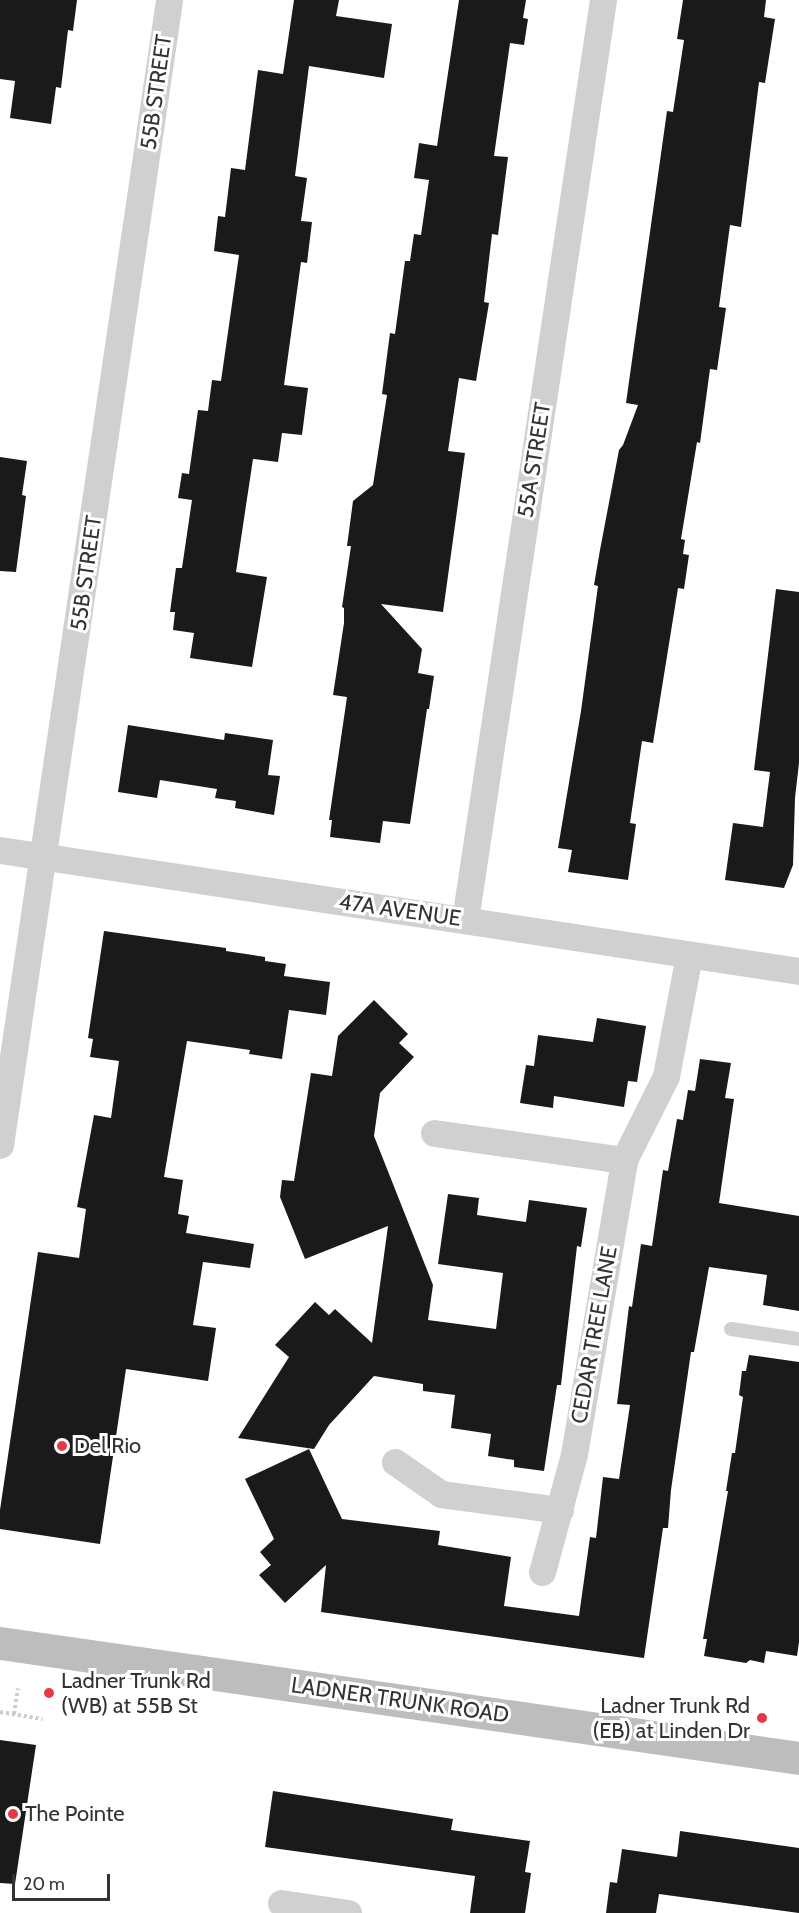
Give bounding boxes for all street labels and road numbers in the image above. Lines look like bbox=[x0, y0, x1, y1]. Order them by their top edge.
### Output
street label: 55B STREET bbox=[135, 33, 177, 151]
street label: 55A STREET bbox=[512, 401, 556, 519]
street label: 55B STREET bbox=[65, 514, 107, 632]
street label: 47A AVENUE bbox=[337, 888, 463, 932]
street label: CEDAR TREE LANE bbox=[565, 1244, 623, 1426]
street label: LADNER TRUNK ROAD bbox=[289, 1672, 511, 1728]

